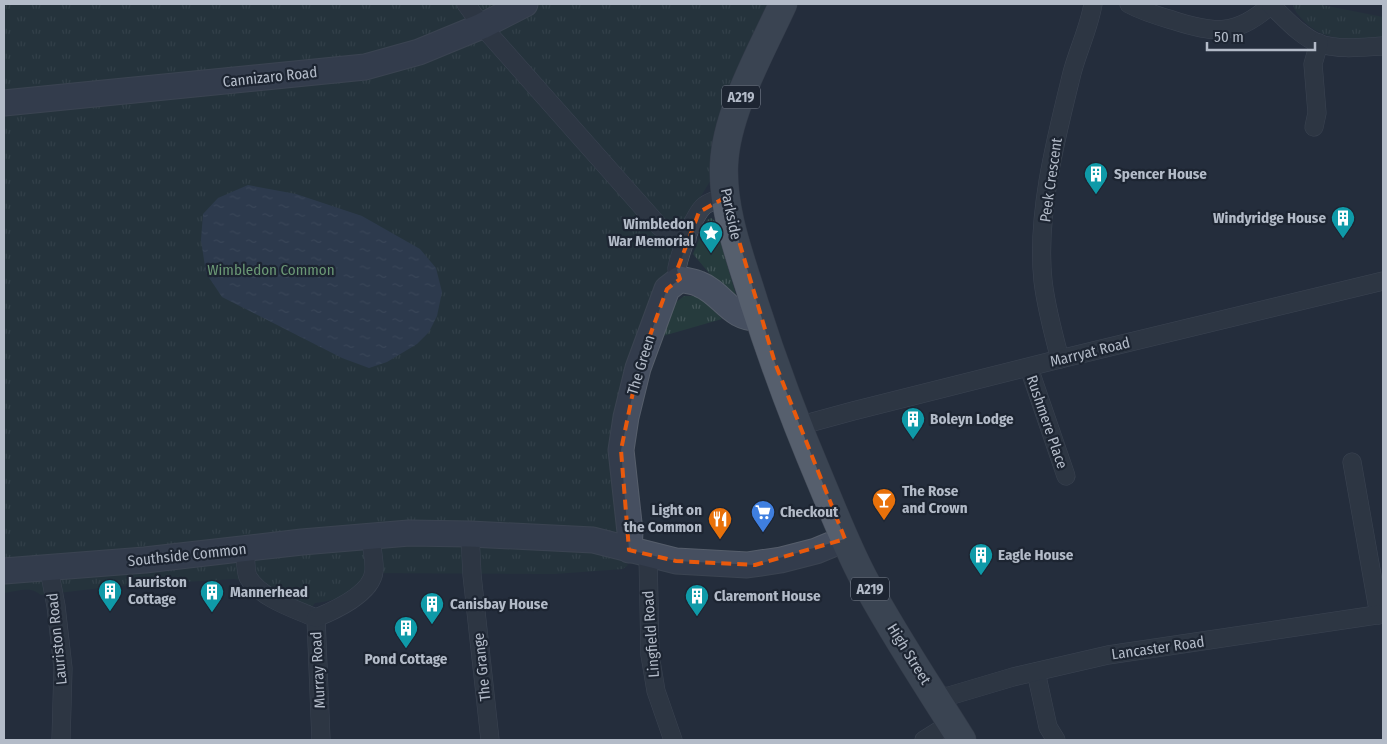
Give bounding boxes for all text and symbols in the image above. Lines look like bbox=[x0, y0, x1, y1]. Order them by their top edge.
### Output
scale bar bbox=[1207, 20, 1314, 52]
text: 50 m bbox=[1214, 28, 1244, 46]
street label: Cannizaro Road bbox=[222, 63, 318, 91]
road number: A219 bbox=[722, 85, 760, 108]
street label: Peek Crescent bbox=[1036, 137, 1066, 223]
building icon: Spencer House bbox=[1083, 161, 1109, 195]
place label: Spencer House bbox=[1114, 165, 1207, 183]
street label: Parkside bbox=[717, 187, 745, 241]
building icon: Windyridge House bbox=[1330, 205, 1356, 239]
place label: Windyridge House bbox=[1213, 209, 1326, 227]
place label: Wimbledon War Memorial bbox=[608, 215, 695, 250]
place icon: Wimbledon War Memorial bbox=[698, 220, 724, 254]
park label: Wimbledon Common bbox=[207, 261, 335, 279]
street label: The Green bbox=[623, 333, 659, 397]
street label: Marryat Road bbox=[1048, 333, 1132, 371]
street label: Rushmere Place bbox=[1023, 373, 1071, 471]
building icon: Boleyn Lodge bbox=[900, 406, 926, 440]
place label: Boleyn Lodge bbox=[930, 410, 1014, 428]
place label: The Rose and Crown bbox=[902, 482, 968, 517]
bar icon: The Rose and Crown bbox=[871, 487, 897, 521]
supermarket icon: Checkout bbox=[750, 499, 776, 533]
place label: Light on the Common bbox=[624, 501, 702, 536]
place label: Checkout bbox=[780, 503, 839, 521]
restaurant icon: Light on the Common bbox=[707, 506, 733, 540]
street label: Southside Common bbox=[127, 540, 247, 570]
building icon: Eagle House bbox=[968, 542, 994, 576]
place label: Eagle House bbox=[998, 546, 1074, 564]
place label: Lauriston Cottage bbox=[128, 573, 187, 608]
building icon: Lauriston Cottage bbox=[97, 578, 123, 612]
road number: A219 bbox=[851, 578, 889, 600]
building icon: Mannerhead bbox=[199, 579, 225, 613]
place label: Mannerhead bbox=[230, 583, 308, 601]
building icon: Claremont House bbox=[684, 583, 710, 617]
place label: Claremont House bbox=[714, 587, 821, 605]
street label: Lingfield Road bbox=[639, 590, 663, 678]
building icon: Canisbay House bbox=[419, 591, 445, 625]
street label: Lauriston Road bbox=[43, 592, 71, 686]
place label: Canisbay House bbox=[450, 595, 548, 613]
building icon: Pond Cottage bbox=[393, 615, 419, 649]
street label: High Street bbox=[883, 620, 935, 688]
street label: Murray Road bbox=[307, 631, 329, 709]
street label: The Grange bbox=[469, 632, 495, 702]
street label: Lancaster Road bbox=[1110, 633, 1206, 663]
place label: Pond Cottage bbox=[365, 650, 448, 668]

